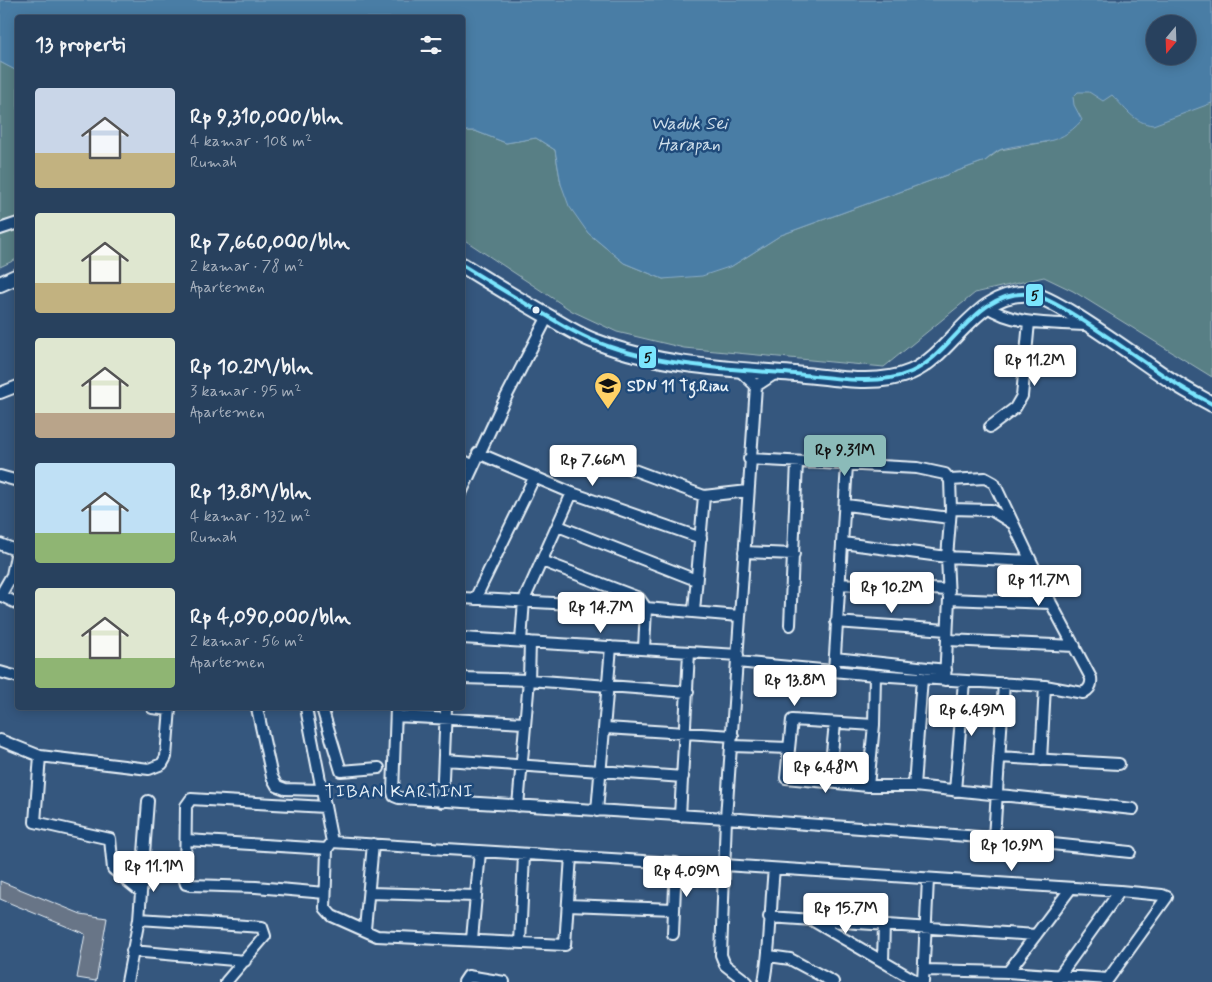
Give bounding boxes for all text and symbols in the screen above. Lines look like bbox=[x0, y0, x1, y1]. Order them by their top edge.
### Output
north arrow bbox=[1146, 15, 1196, 65]
map controls bbox=[1146, 15, 1196, 65]
text: 13 properti bbox=[35, 31, 125, 59]
icon: filters bbox=[417, 31, 445, 59]
text: Rp 9,310,000/bln bbox=[190, 103, 343, 131]
icon: home bbox=[75, 108, 135, 168]
water label: Waduk Sei Harapan bbox=[650, 112, 730, 157]
text: 4 kamar · 108 m² bbox=[190, 131, 312, 152]
text: Rumah bbox=[190, 152, 237, 173]
text: Rp 7,660,000/bln bbox=[190, 228, 350, 256]
icon: home bbox=[75, 233, 135, 293]
text: 2 kamar · 78 m² bbox=[190, 256, 304, 277]
text: Apartemen bbox=[190, 277, 265, 298]
line badge: 5 bbox=[1025, 283, 1044, 307]
text: 5 bbox=[1031, 287, 1040, 305]
unlabelled marker bbox=[531, 305, 541, 315]
pin: Rp 11.2M bbox=[983, 344, 1087, 387]
line badge: 5 bbox=[638, 345, 657, 369]
text: 5 bbox=[644, 349, 653, 367]
text: Rp 11.2M bbox=[1005, 350, 1065, 371]
text: Rp 10.2M/bln bbox=[190, 353, 313, 381]
icon: home bbox=[75, 358, 135, 418]
school or university icon: SDN 11 Tg.Riau bbox=[593, 371, 623, 410]
place label: SDN 11 Tg.Riau bbox=[627, 376, 729, 399]
text: 3 kamar · 95 m² bbox=[190, 381, 301, 402]
text: Apartemen bbox=[190, 402, 265, 423]
pin: Rp 9.31M bbox=[793, 434, 897, 477]
text: Rp 9.31M bbox=[815, 440, 875, 461]
pin: Rp 7.66M bbox=[541, 444, 645, 487]
text: Rp 7.66M bbox=[561, 450, 625, 471]
text: Rp 13.8M/bln bbox=[190, 478, 311, 506]
icon: home bbox=[75, 483, 135, 543]
text: 4 kamar · 132 m² bbox=[190, 506, 311, 527]
text: Rumah bbox=[190, 527, 237, 548]
pin: Rp 11.7M bbox=[987, 564, 1091, 607]
text: Rp 11.7M bbox=[1008, 570, 1070, 591]
pin: Rp 10.2M bbox=[840, 572, 944, 614]
text: Rp 10.2M bbox=[861, 577, 923, 598]
pin: Rp 14.7M bbox=[549, 592, 653, 634]
text: Rp 14.7M bbox=[569, 597, 633, 618]
text: Rp 4,090,000/bln bbox=[190, 603, 351, 631]
icon: home bbox=[75, 608, 135, 668]
text: 2 kamar · 56 m² bbox=[190, 631, 304, 652]
text: Apartemen bbox=[190, 652, 265, 673]
pin: Rp 13.8M bbox=[743, 664, 847, 707]
text: Rp 13.8M bbox=[765, 670, 825, 691]
pin: Rp 6.49M bbox=[920, 694, 1024, 737]
text: Rp 6.49M bbox=[939, 700, 1005, 721]
pin: Rp 6.48M bbox=[774, 752, 878, 794]
text: Rp 6.48M bbox=[794, 757, 858, 778]
district label: TIBAN KARTINI bbox=[324, 780, 474, 804]
pin: Rp 10.9M bbox=[960, 830, 1064, 872]
text: Rp 10.9M bbox=[981, 835, 1043, 856]
pin: Rp 11.1M bbox=[102, 850, 206, 893]
text: Rp 11.1M bbox=[124, 856, 184, 877]
pin: Rp 4.09M bbox=[635, 856, 739, 898]
text: Rp 4.09M bbox=[654, 861, 720, 882]
pin: Rp 15.7M bbox=[794, 892, 898, 935]
text: Rp 15.7M bbox=[814, 898, 878, 919]

